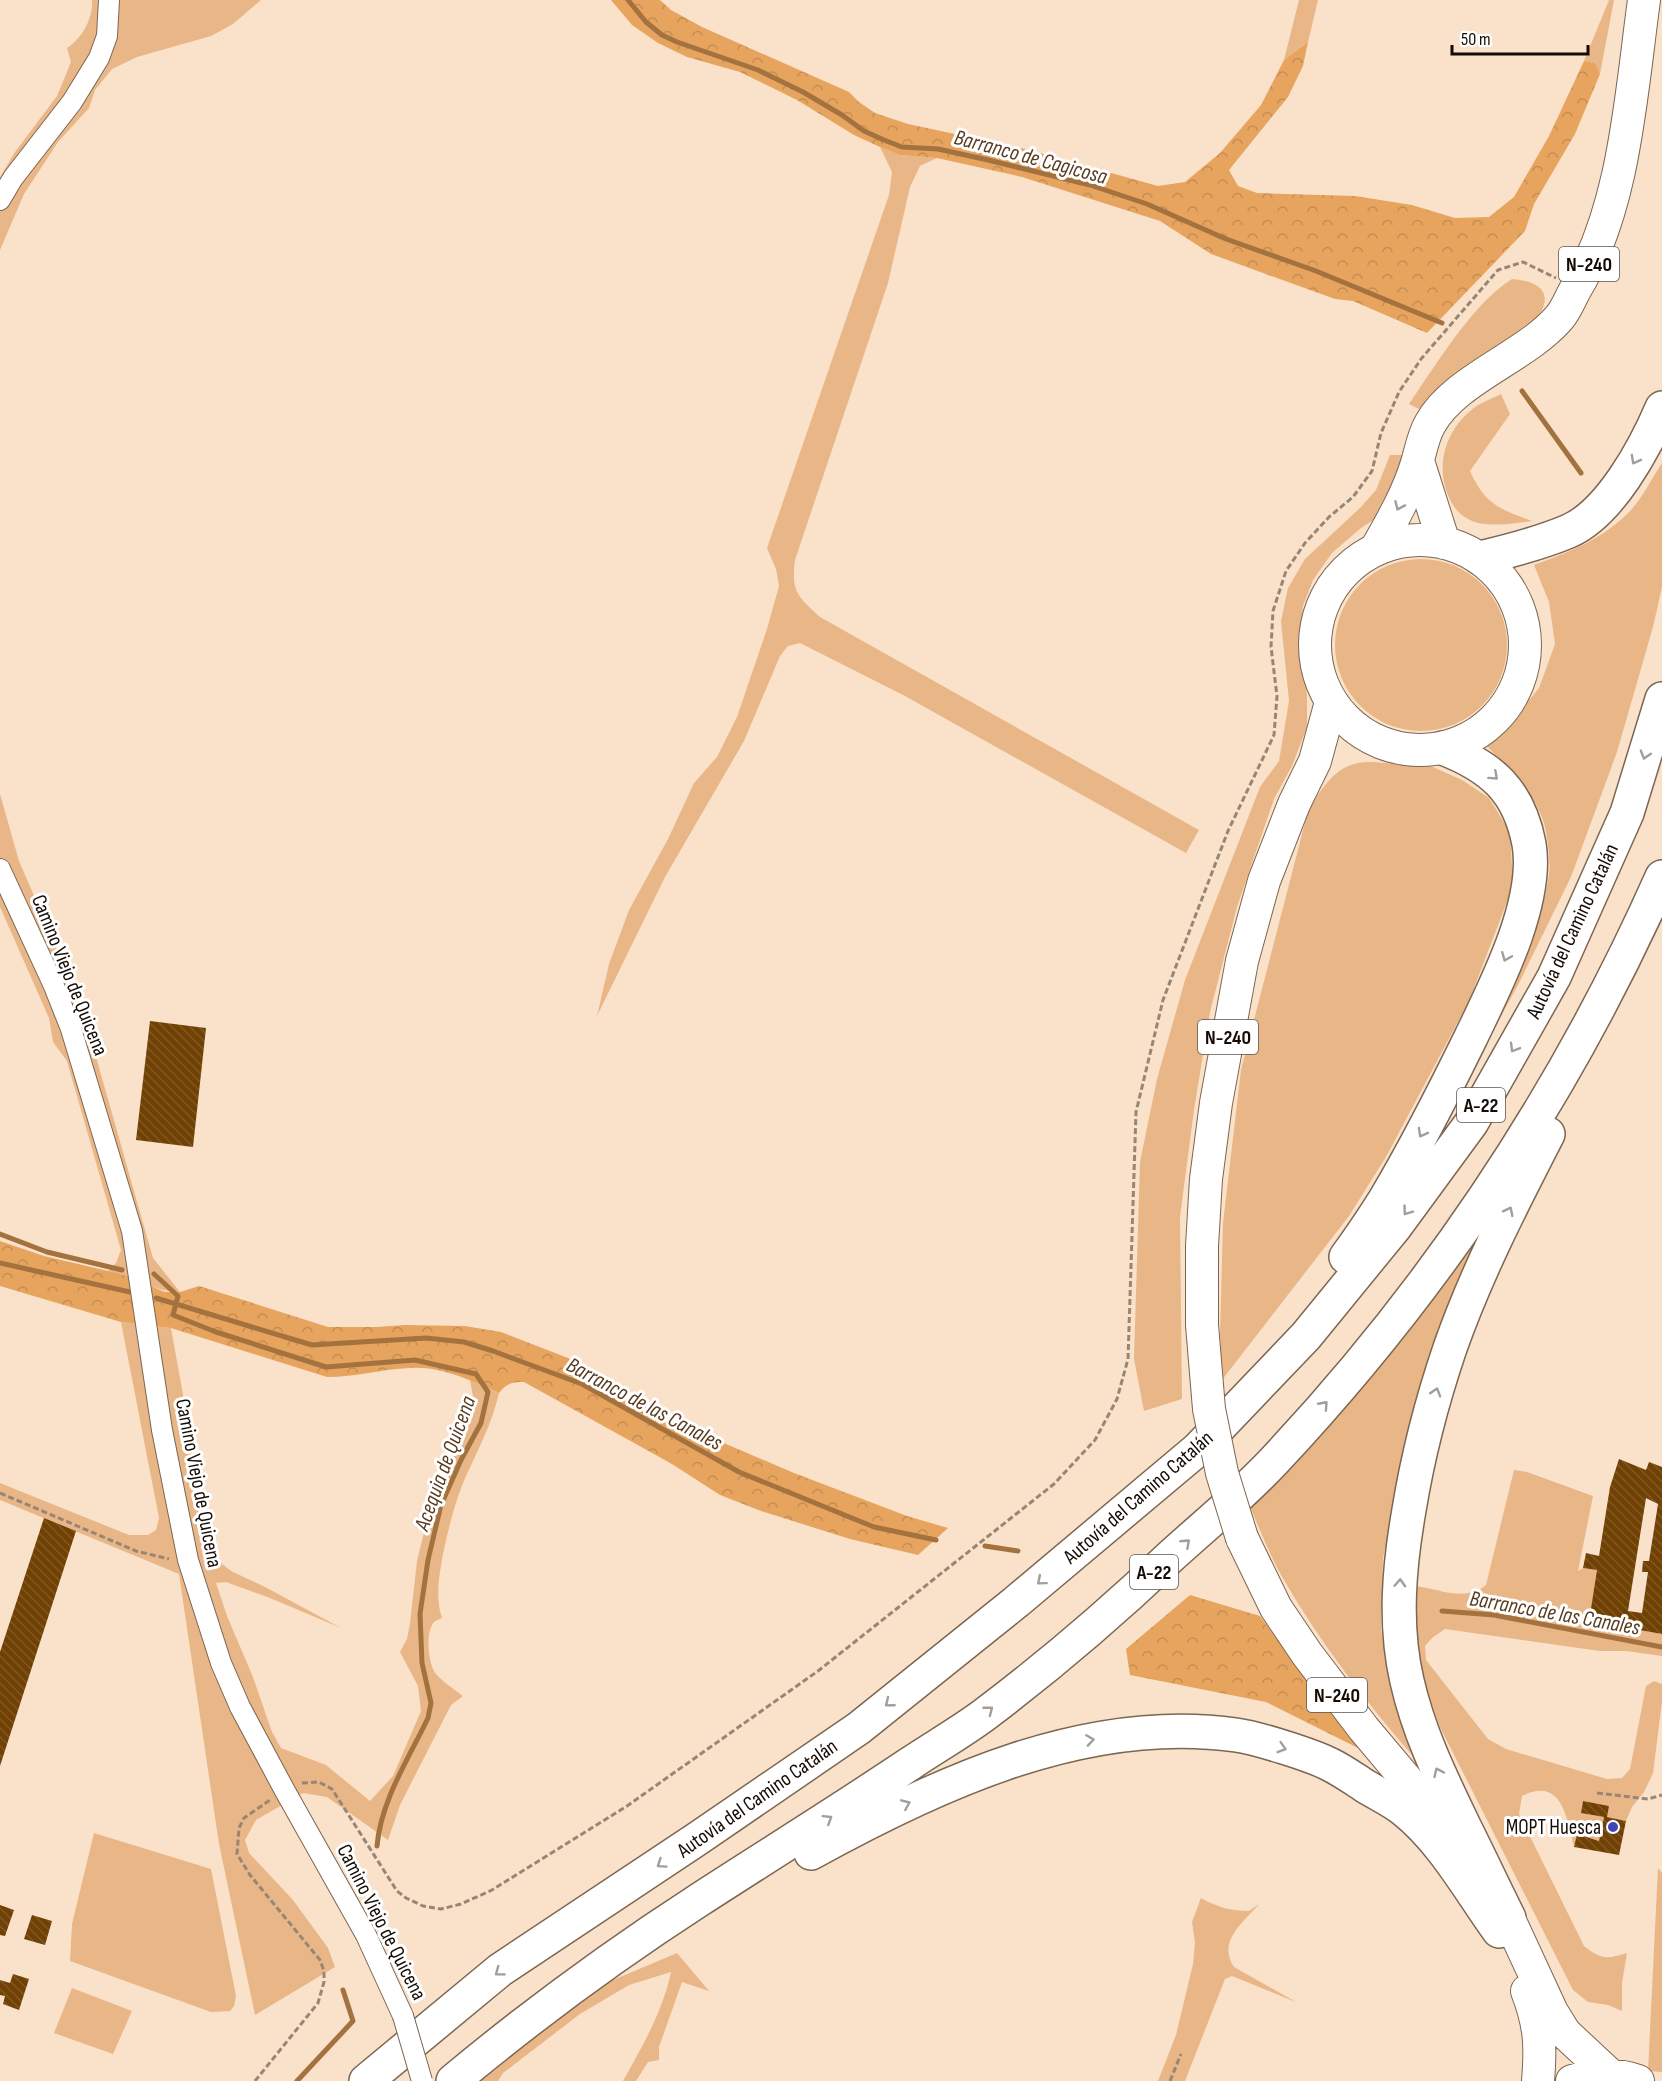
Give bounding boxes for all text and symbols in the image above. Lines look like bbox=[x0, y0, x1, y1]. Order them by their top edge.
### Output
scale bar bbox=[1452, 18, 1588, 56]
text: 50 m bbox=[1461, 29, 1491, 50]
water label: Barranco de Cagicosa bbox=[951, 124, 1110, 191]
road number: N-240 bbox=[1559, 247, 1619, 281]
one-way arrow bbox=[1631, 454, 1642, 464]
one-way arrow bbox=[1395, 500, 1407, 511]
one-way arrow bbox=[1640, 749, 1652, 760]
one-way arrow bbox=[1487, 769, 1498, 780]
street label: Autovía del Camino Catalán bbox=[1521, 840, 1624, 1024]
street label: Camino Viejo de Quicena bbox=[26, 891, 113, 1059]
one-way arrow bbox=[1501, 951, 1513, 962]
road number: N-240 bbox=[1198, 1020, 1258, 1054]
one-way arrow bbox=[1510, 1042, 1521, 1052]
road number: A-22 bbox=[1457, 1088, 1505, 1122]
one-way arrow bbox=[1418, 1127, 1429, 1137]
one-way arrow bbox=[1404, 1204, 1415, 1215]
one-way arrow bbox=[1501, 1207, 1513, 1218]
water label: Barranco de las Canales bbox=[562, 1352, 727, 1457]
one-way arrow bbox=[1429, 1387, 1441, 1398]
water label: Acequia de Quicena bbox=[408, 1393, 482, 1535]
street label: Camino Viejo de Quicena bbox=[170, 1397, 227, 1570]
one-way arrow bbox=[1317, 1402, 1328, 1412]
street label: Autovía del Camino Catalán bbox=[1058, 1426, 1218, 1570]
one-way arrow bbox=[1179, 1539, 1190, 1550]
road number: A-22 bbox=[1130, 1555, 1178, 1589]
one-way arrow bbox=[1037, 1574, 1048, 1585]
one-way arrow bbox=[1393, 1579, 1406, 1588]
water label: Barranco de las Canales bbox=[1467, 1585, 1642, 1642]
road number: N-240 bbox=[1307, 1678, 1367, 1712]
one-way arrow bbox=[885, 1696, 896, 1707]
one-way arrow bbox=[983, 1706, 994, 1717]
street label: Autovía del Camino Catalán bbox=[671, 1734, 842, 1864]
one-way arrow bbox=[1086, 1735, 1095, 1747]
one-way arrow bbox=[1276, 1741, 1287, 1753]
one-way arrow bbox=[1433, 1768, 1445, 1779]
one-way arrow bbox=[900, 1799, 911, 1811]
one-way arrow bbox=[822, 1814, 832, 1826]
place label: MOPT Huesca bbox=[1506, 1815, 1601, 1840]
marker: MOPT Huesca bbox=[1606, 1820, 1620, 1834]
street label: Camino Viejo de Quicena bbox=[332, 1840, 432, 2004]
one-way arrow bbox=[657, 1857, 668, 1868]
one-way arrow bbox=[494, 1965, 505, 1976]

